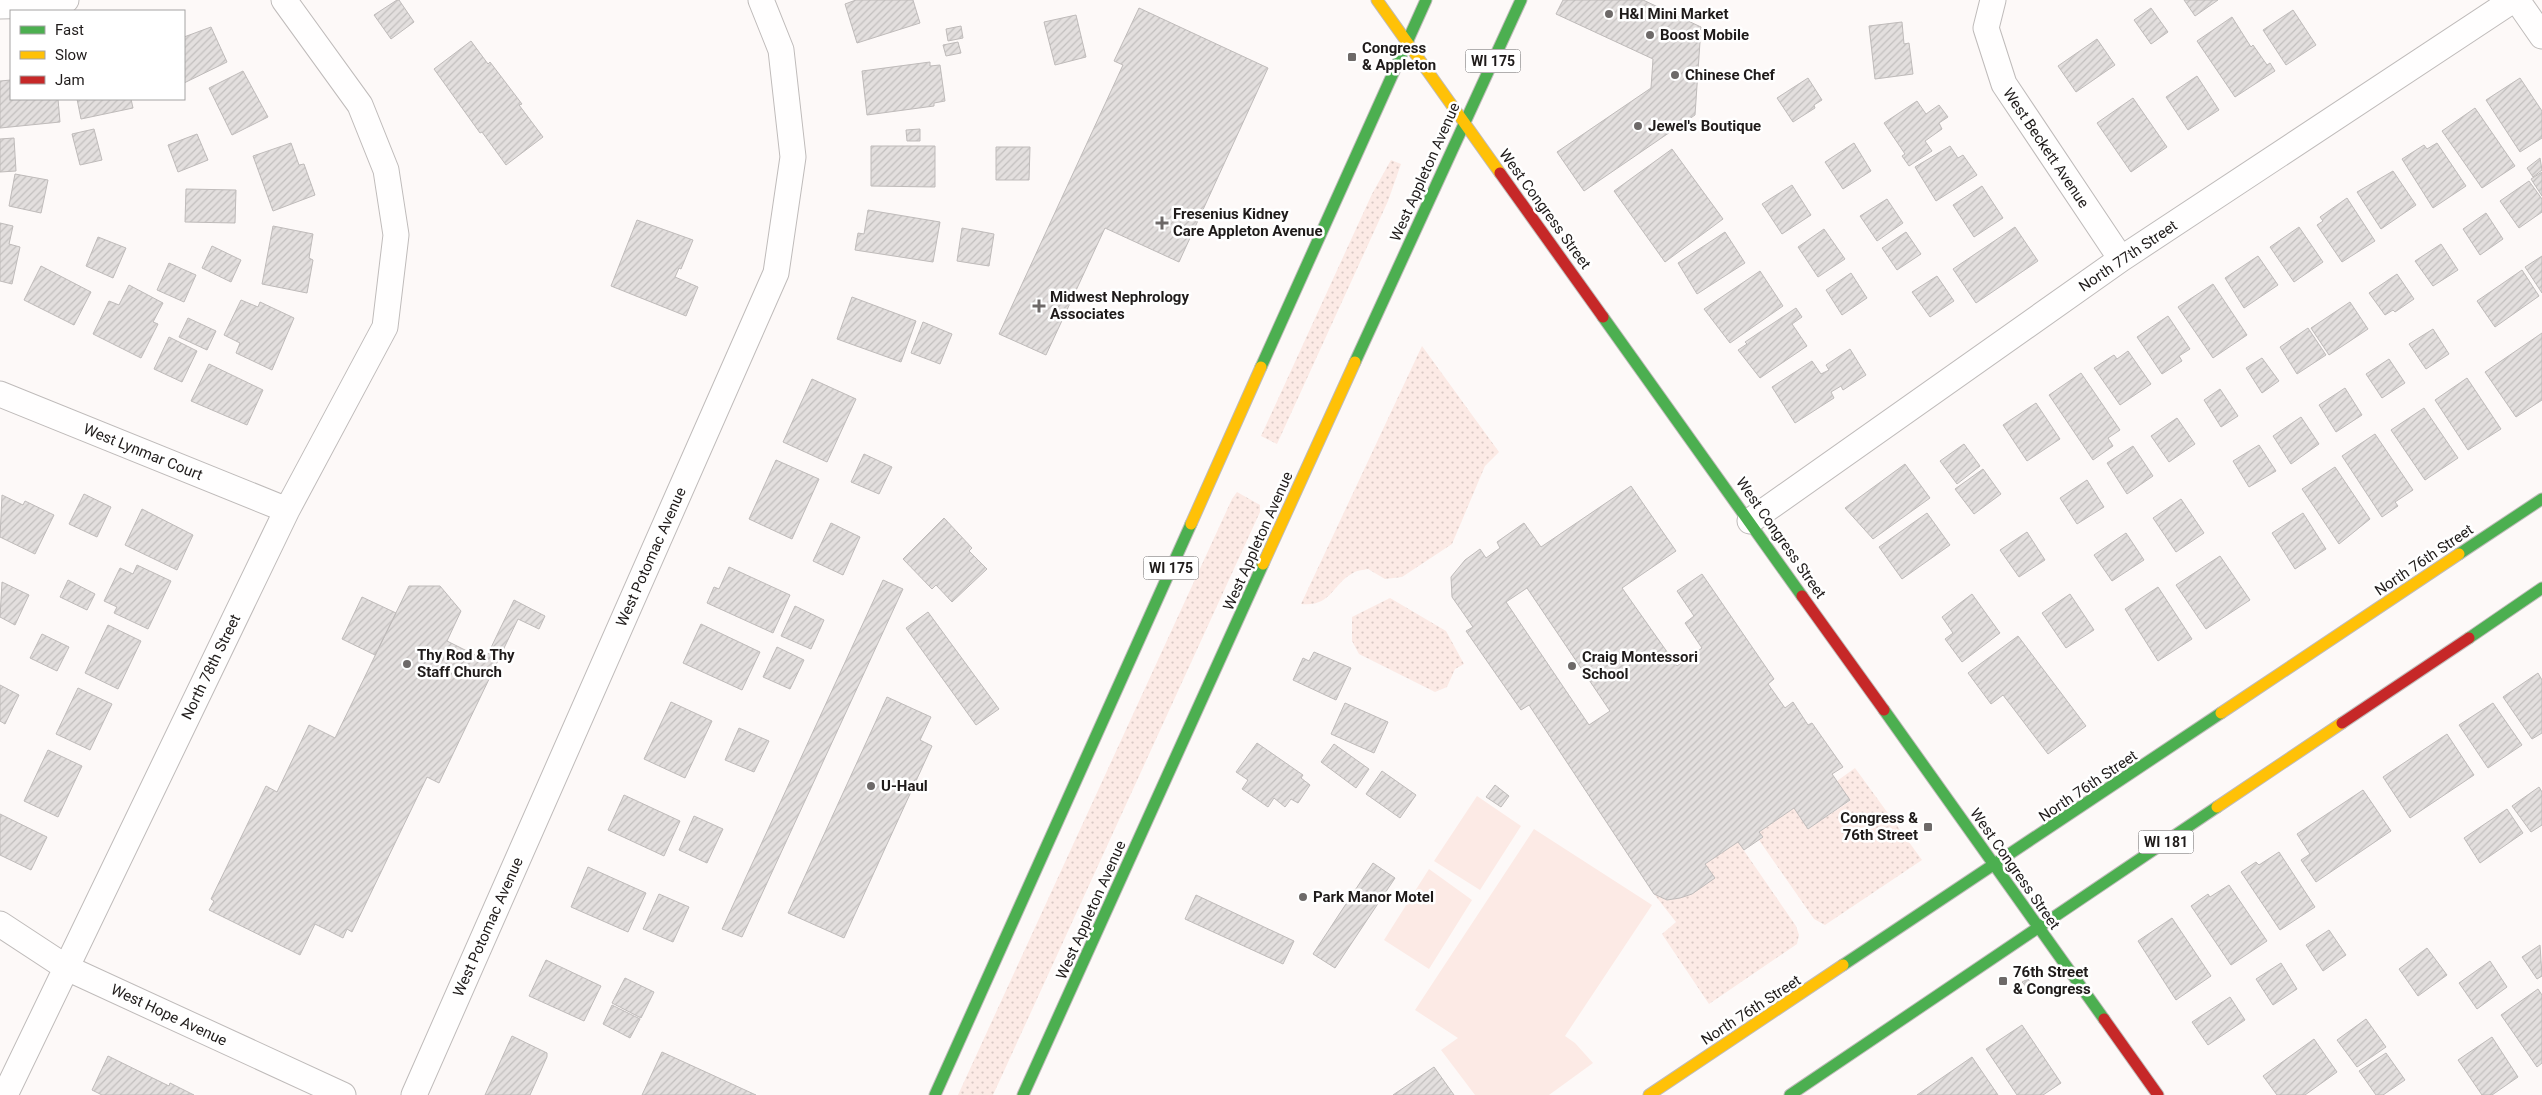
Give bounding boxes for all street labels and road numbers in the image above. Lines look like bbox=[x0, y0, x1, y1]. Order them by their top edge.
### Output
road number: WI 175 bbox=[1466, 49, 1520, 72]
street label: West Beckett Avenue bbox=[1999, 85, 2093, 211]
street label: West Appleton Avenue bbox=[1386, 100, 1464, 244]
street label: West Congress Street bbox=[1495, 145, 1595, 273]
street label: North 77th Street bbox=[2075, 216, 2181, 296]
street label: West Lynmar Court bbox=[81, 420, 205, 484]
street label: West Appleton Avenue bbox=[1219, 469, 1297, 613]
street label: West Congress Street bbox=[1732, 474, 1830, 602]
street label: West Potomac Avenue bbox=[612, 485, 690, 629]
street label: North 76th Street bbox=[2371, 520, 2477, 600]
road number: WI 175 bbox=[1144, 556, 1198, 580]
street label: North 78th Street bbox=[178, 611, 244, 723]
street label: North 76th Street bbox=[2035, 746, 2141, 826]
street label: West Congress Street bbox=[1966, 805, 2064, 933]
road number: WI 181 bbox=[2138, 830, 2194, 854]
street label: West Appleton Avenue bbox=[1052, 838, 1130, 982]
street label: West Potomac Avenue bbox=[449, 855, 527, 999]
street label: North 76th Street bbox=[1698, 971, 1804, 1049]
street label: West Hope Avenue bbox=[108, 980, 230, 1050]

